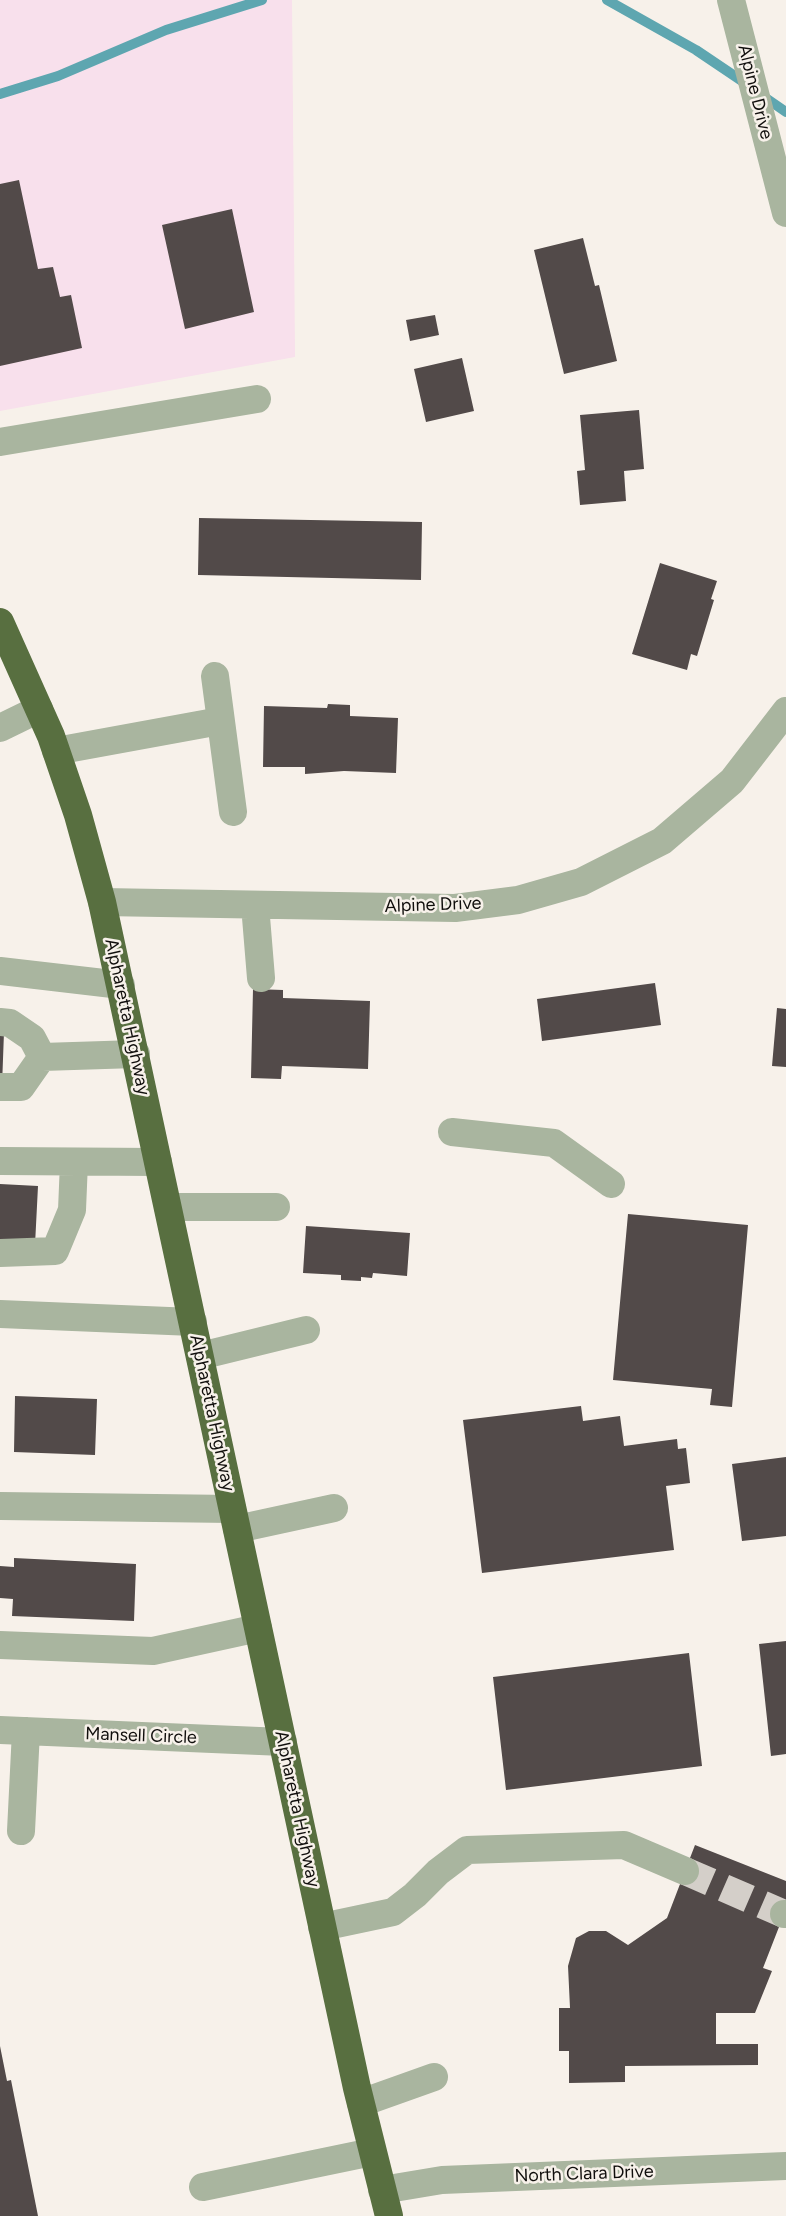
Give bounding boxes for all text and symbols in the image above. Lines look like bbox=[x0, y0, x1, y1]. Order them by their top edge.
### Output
street label: Alpine Drive bbox=[733, 42, 777, 142]
street label: Alpine Drive bbox=[384, 893, 482, 917]
street label: Alpharetta Highway bbox=[100, 937, 154, 1097]
street label: Alpharetta Highway bbox=[185, 1333, 239, 1493]
street label: Mansell Circle bbox=[85, 1723, 197, 1749]
street label: Alpharetta Highway bbox=[270, 1729, 324, 1889]
street label: North Clara Drive bbox=[514, 2161, 654, 2187]

